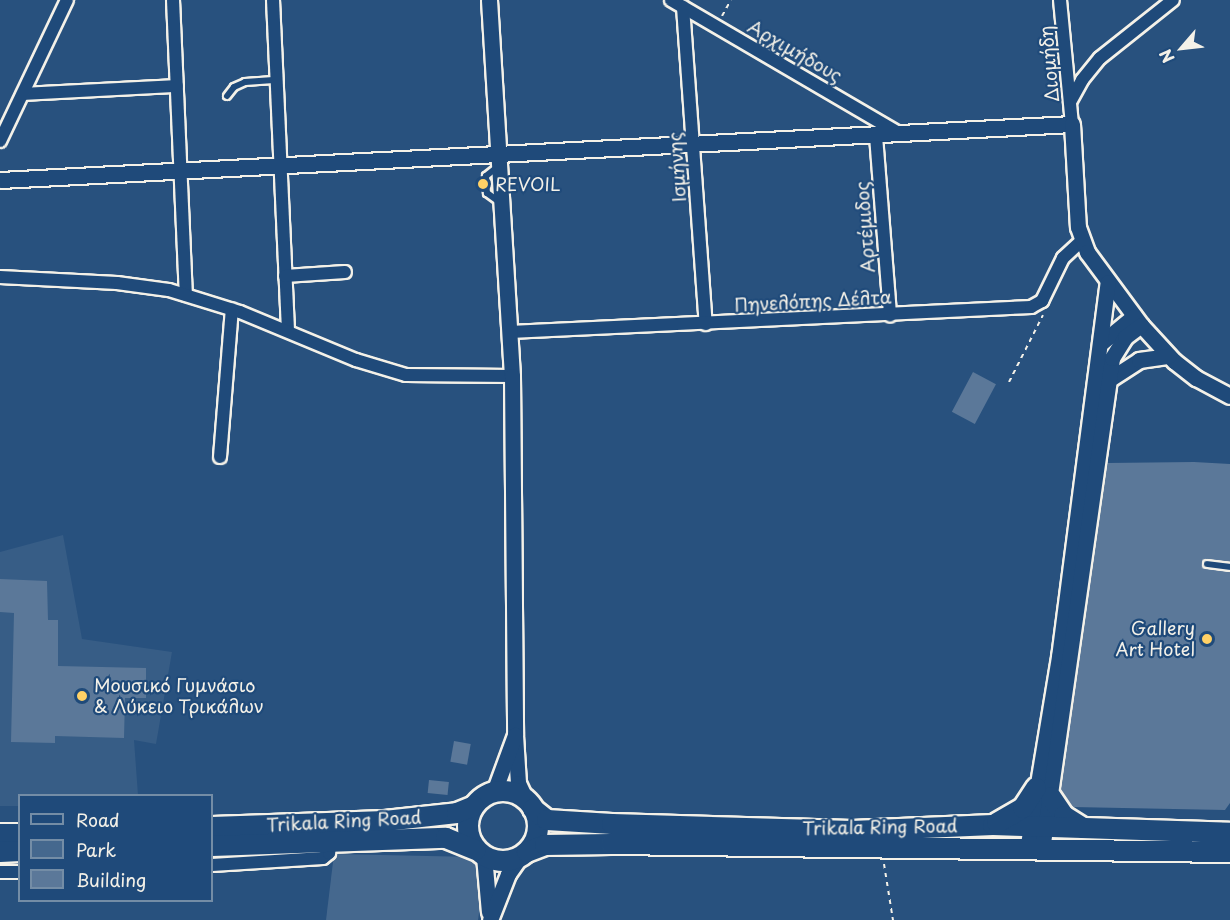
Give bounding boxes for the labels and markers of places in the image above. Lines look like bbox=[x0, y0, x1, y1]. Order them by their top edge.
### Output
place label: REVOIL bbox=[495, 173, 560, 195]
marker: REVOIL bbox=[476, 177, 490, 191]
place label: Gallery Art Hotel bbox=[1114, 618, 1195, 660]
marker: Gallery Art Hotel bbox=[1200, 632, 1214, 646]
place label: Μουσικό Γυμνάσιο & Λύκειο Τρικάλων bbox=[94, 675, 266, 718]
marker: Μουσικό Γυμνάσιο & Λύκειο Τρικάλων bbox=[75, 689, 89, 703]

